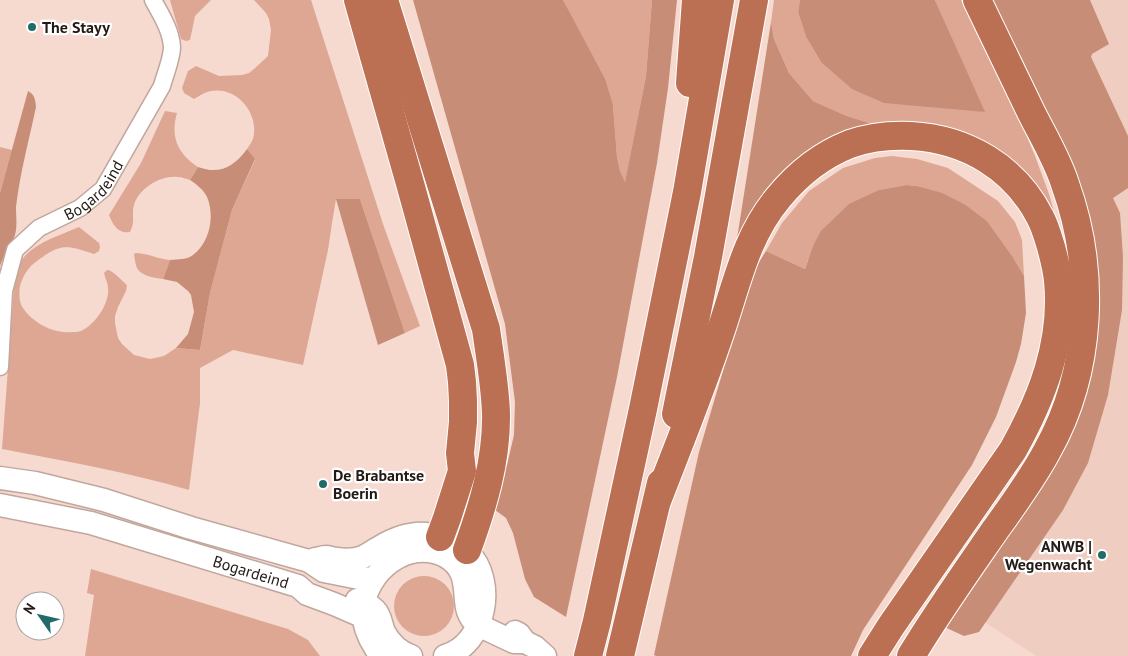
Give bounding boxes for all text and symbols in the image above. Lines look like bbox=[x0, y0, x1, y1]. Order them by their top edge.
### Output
place label: The Stayy bbox=[42, 17, 110, 37]
marker: The Stayy bbox=[26, 21, 38, 33]
street label: Bogardeind bbox=[60, 157, 127, 224]
place label: De Brabantse Boerin bbox=[333, 465, 424, 503]
marker: De Brabantse Boerin bbox=[317, 478, 329, 490]
place label: ANWB | Wegenwacht bbox=[1005, 536, 1092, 574]
marker: ANWB | Wegenwacht bbox=[1096, 549, 1108, 561]
street label: Bogardeind bbox=[211, 551, 291, 593]
north arrow bbox=[15, 591, 65, 641]
text: N bbox=[19, 600, 39, 618]

